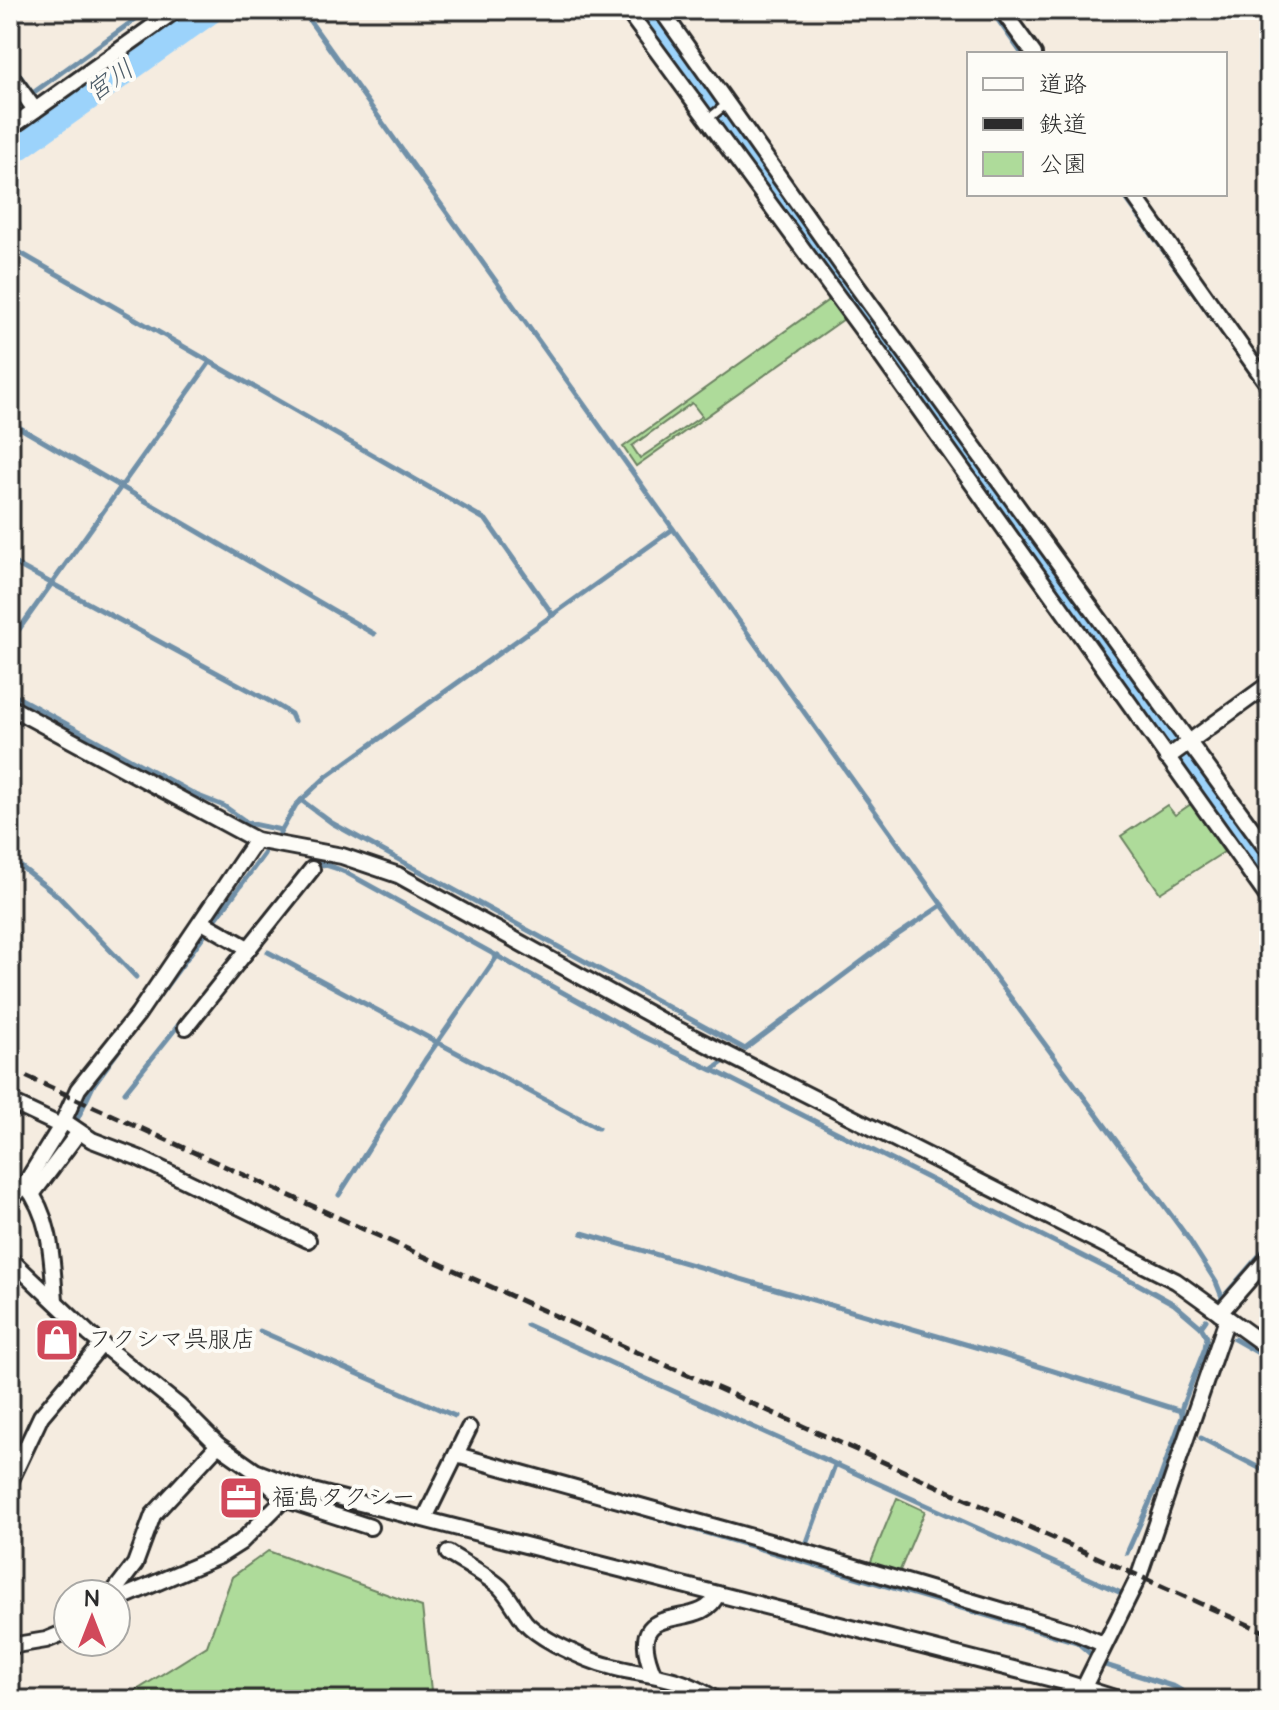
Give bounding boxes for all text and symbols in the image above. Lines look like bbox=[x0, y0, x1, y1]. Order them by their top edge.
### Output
water label: 宮川 bbox=[78, 51, 142, 111]
legend bbox=[967, 52, 1227, 196]
text: 道路 bbox=[1039, 68, 1087, 102]
text: 鉄道 bbox=[1039, 108, 1087, 142]
text: 公園 bbox=[1039, 148, 1087, 182]
shop icon: フクシマ呉服店 bbox=[33, 1316, 81, 1364]
place label: フクシマ呉服店 bbox=[88, 1323, 256, 1357]
office icon: 福島タクシー bbox=[217, 1474, 265, 1522]
place label: 福島タクシー bbox=[272, 1481, 416, 1515]
north arrow bbox=[52, 1578, 132, 1658]
text: N bbox=[85, 1584, 99, 1615]

